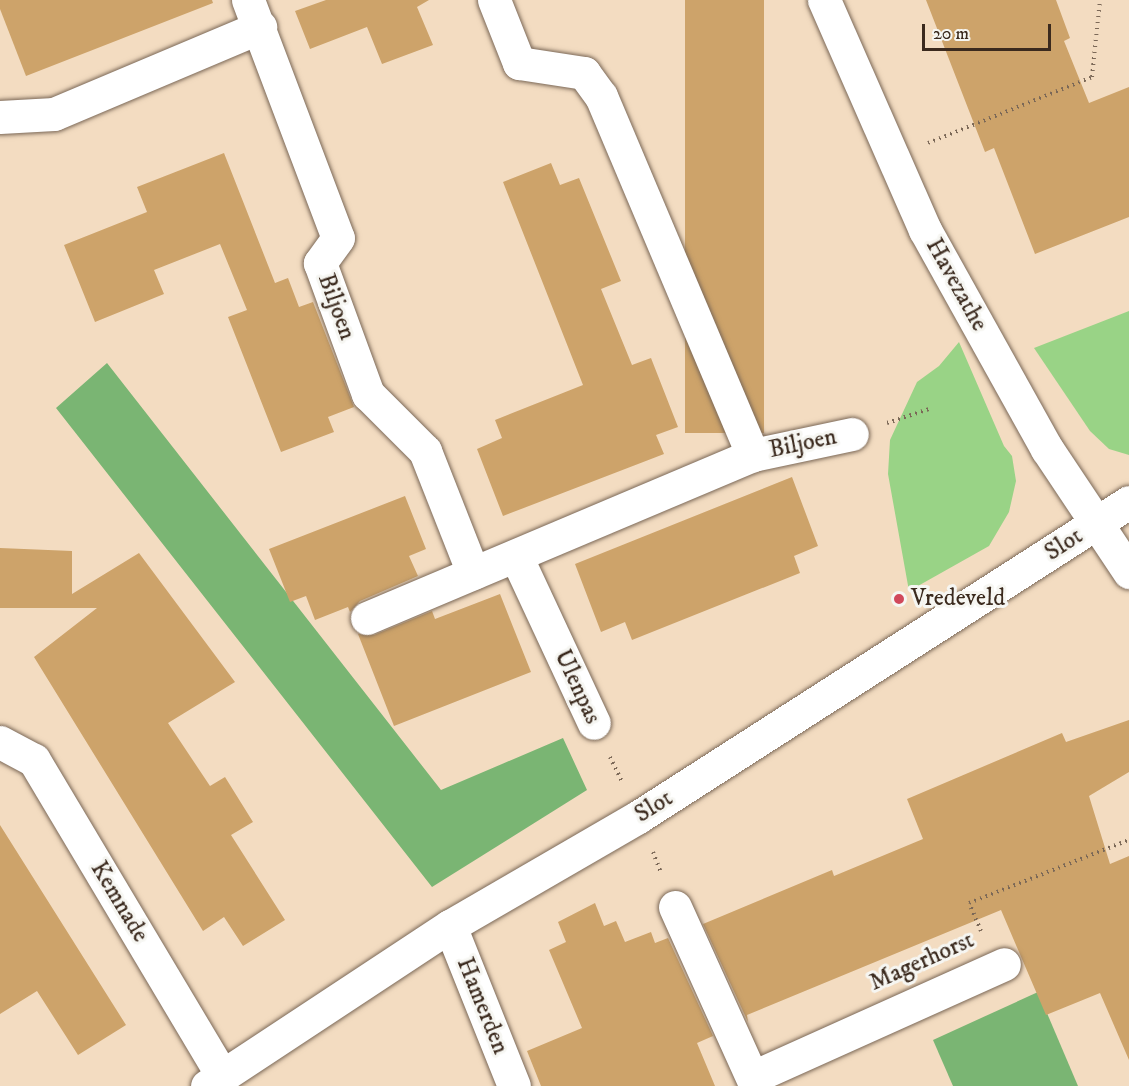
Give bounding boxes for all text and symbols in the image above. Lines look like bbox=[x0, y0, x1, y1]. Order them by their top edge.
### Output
scale bar bbox=[925, 12, 1054, 50]
text: 20 m bbox=[933, 23, 969, 45]
street label: Havezathe bbox=[919, 234, 993, 336]
street label: Biljoen bbox=[311, 270, 361, 344]
street label: Biljoen bbox=[767, 423, 839, 465]
street label: Slot bbox=[1040, 522, 1088, 568]
place label: Vredeveld bbox=[911, 585, 1005, 613]
marker: Vredeveld bbox=[892, 592, 906, 606]
street label: Ulenpas bbox=[547, 645, 607, 729]
street label: Slot bbox=[630, 784, 678, 830]
street label: Kemnade bbox=[84, 856, 154, 948]
street label: Magerhorst bbox=[865, 926, 979, 998]
street label: Hamerden bbox=[450, 954, 514, 1058]

